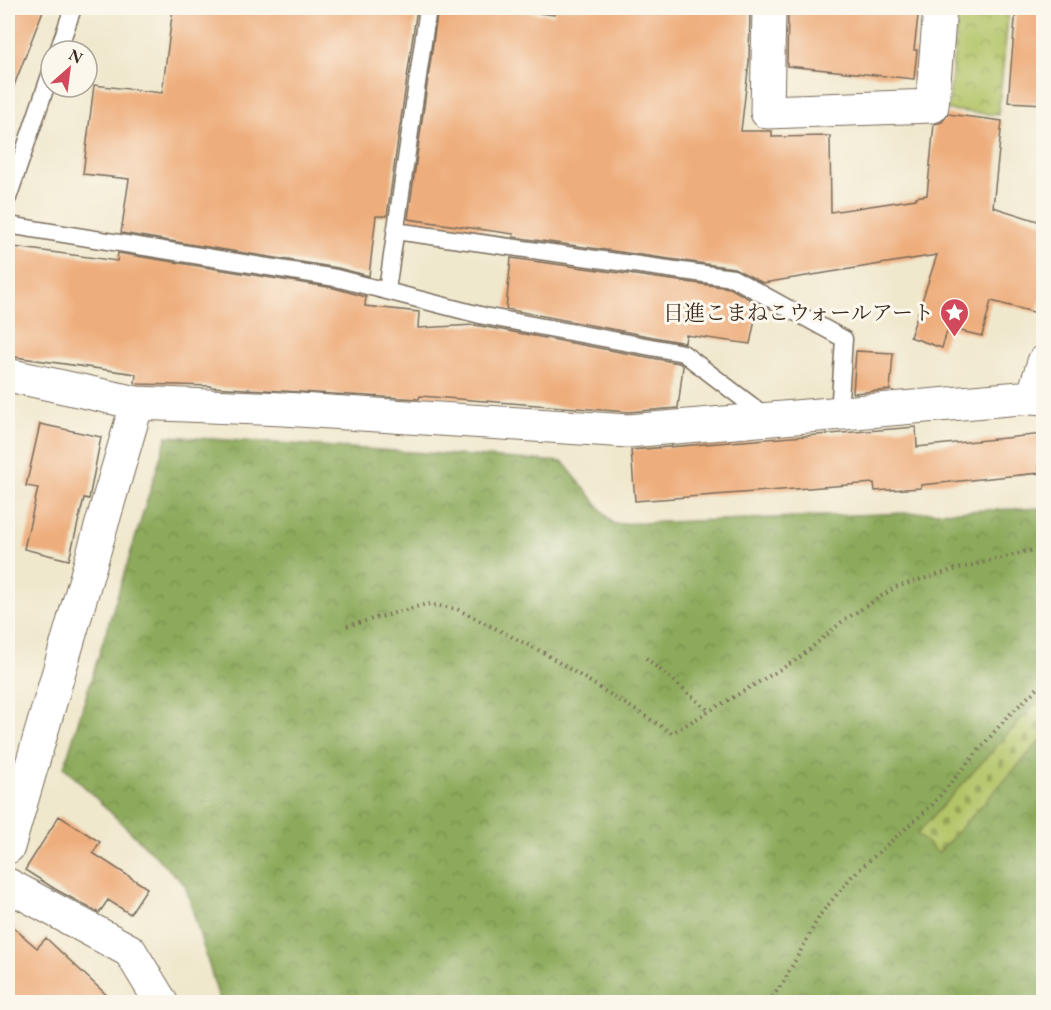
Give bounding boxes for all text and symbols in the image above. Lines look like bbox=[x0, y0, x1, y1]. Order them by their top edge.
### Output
north arrow bbox=[39, 39, 99, 99]
text: N bbox=[65, 44, 86, 69]
place icon: 日進こまねこウォールアート bbox=[939, 296, 971, 338]
place label: 日進こまねこウォールアート bbox=[663, 299, 934, 326]

